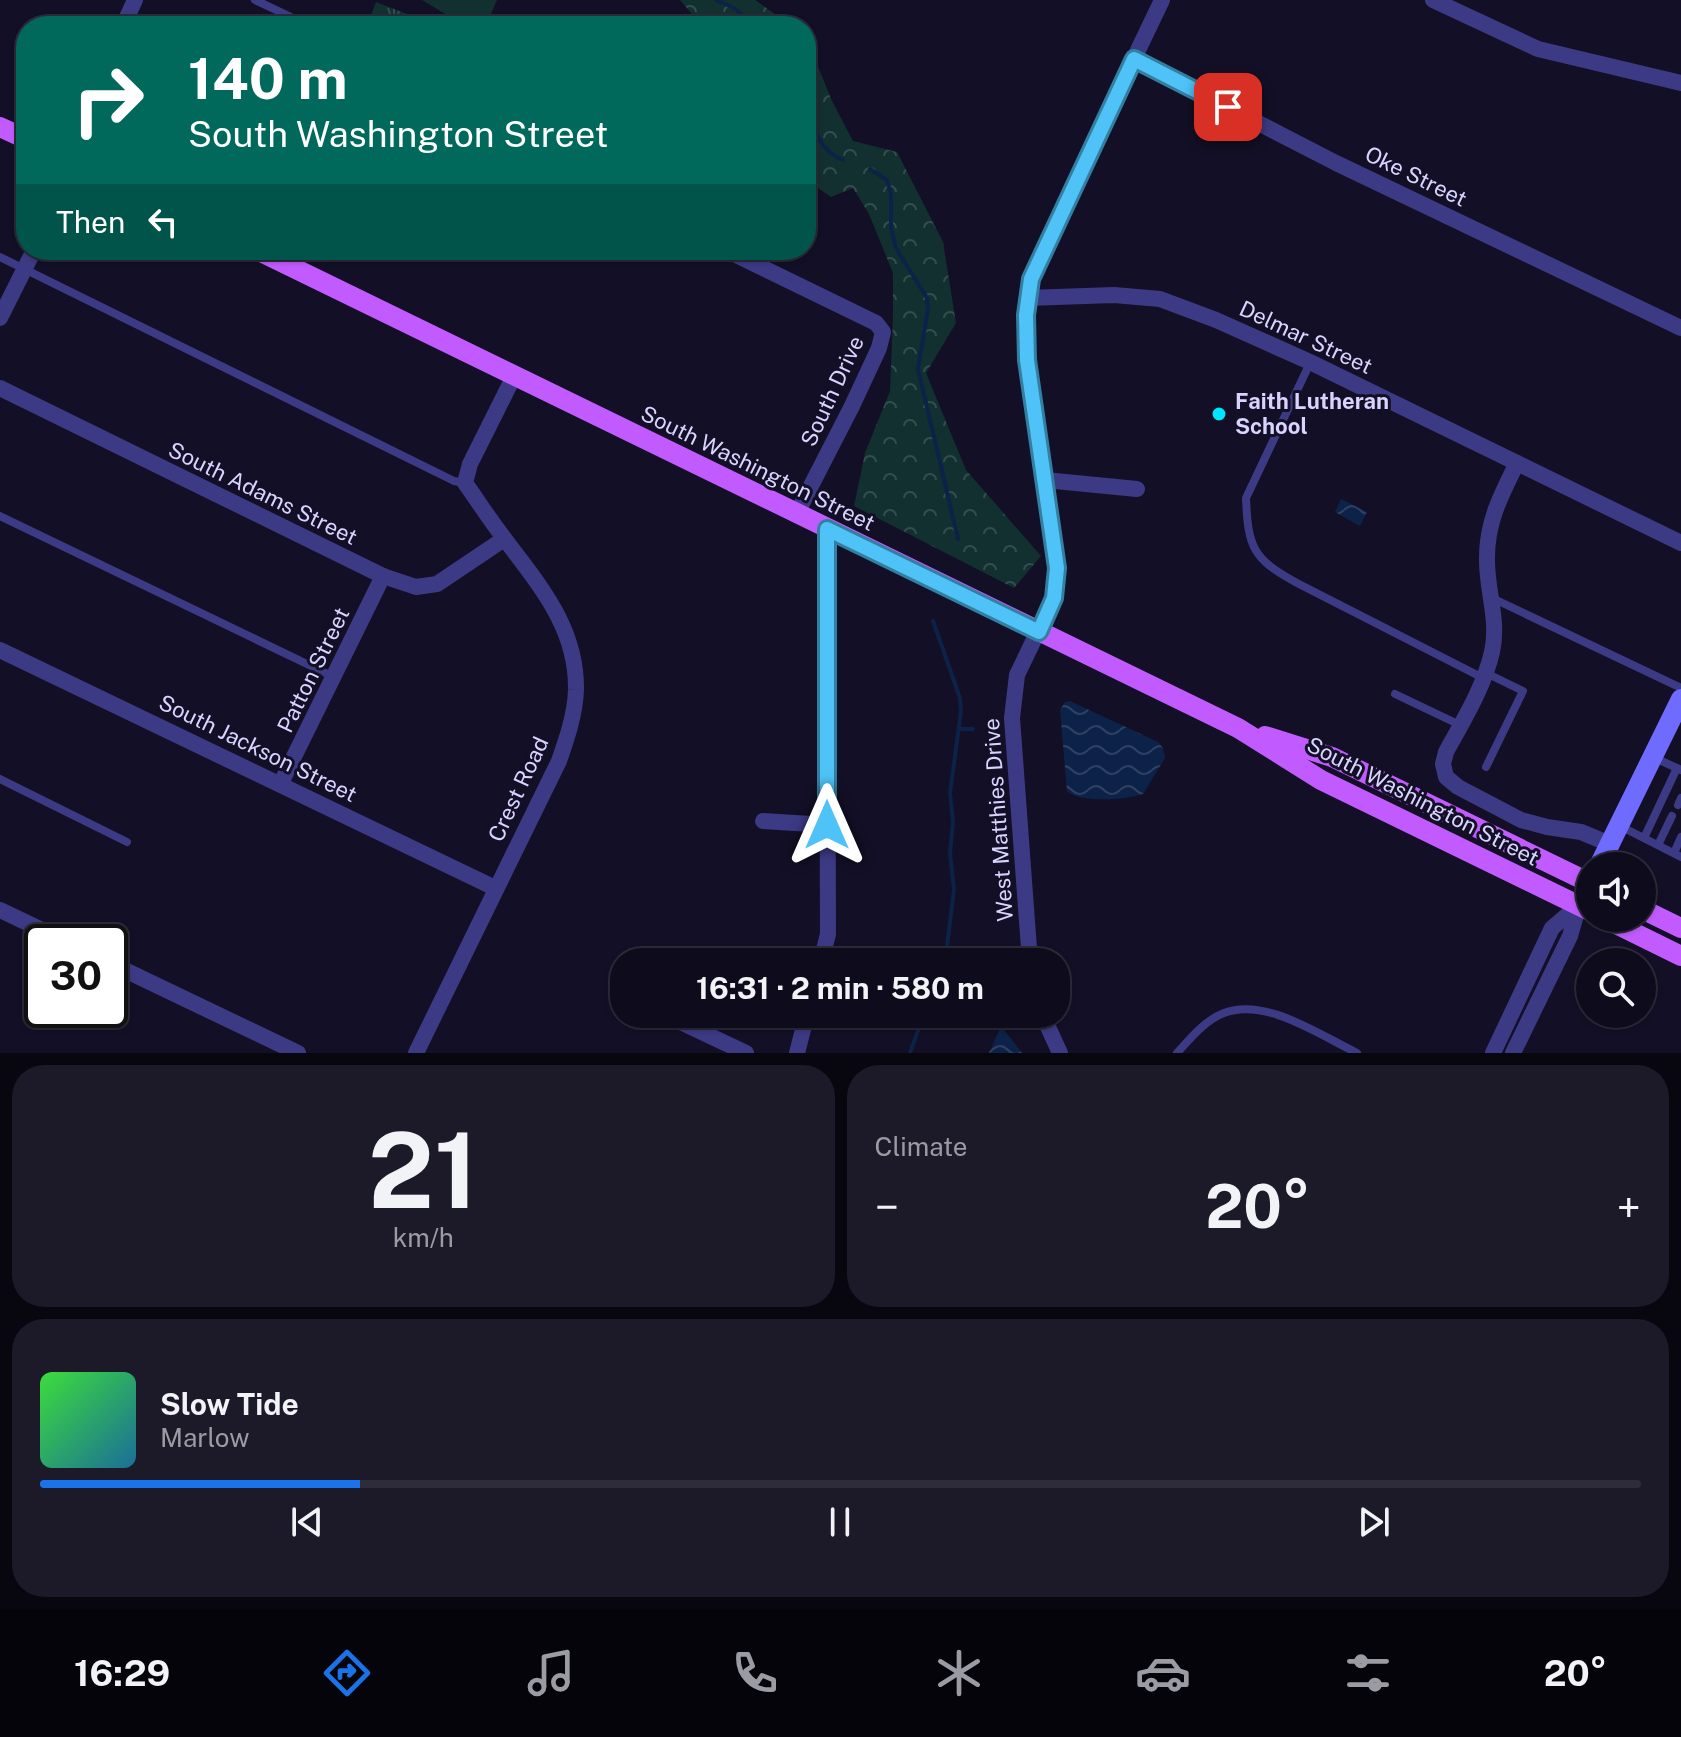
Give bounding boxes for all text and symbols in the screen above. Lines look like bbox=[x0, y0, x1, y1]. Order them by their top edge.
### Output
text: 140 m bbox=[188, 46, 348, 112]
icon: right bbox=[56, 48, 160, 152]
pin bbox=[1194, 73, 1262, 141]
icon: arrive bbox=[1206, 85, 1250, 129]
text: South Washington Street bbox=[188, 113, 608, 155]
street label: Oke Street bbox=[1361, 140, 1471, 212]
icon: left bbox=[141, 200, 185, 244]
text: Then bbox=[56, 204, 125, 240]
street label: Delmar Street bbox=[1235, 295, 1377, 379]
street label: South Drive bbox=[795, 332, 869, 450]
place label: Faith Lutheran School bbox=[1235, 388, 1389, 439]
street label: South Washington Street bbox=[637, 400, 879, 536]
marker: Faith Lutheran School bbox=[1210, 405, 1228, 423]
street label: South Adams Street bbox=[164, 436, 362, 550]
street label: Patton Street bbox=[272, 603, 354, 737]
street label: South Jackson Street bbox=[155, 689, 361, 807]
street label: West Matthies Drive bbox=[978, 717, 1018, 923]
street label: South Washington Street bbox=[1303, 731, 1543, 871]
street label: Crest Road bbox=[482, 732, 554, 846]
position arrow bbox=[785, 783, 869, 867]
map controls bbox=[1576, 852, 1656, 1028]
button: sound bbox=[1576, 852, 1656, 932]
speed limit sign: 30 bbox=[24, 924, 128, 1028]
button: search bbox=[1576, 948, 1656, 1028]
text: 16:31 · 2 min · 580 m bbox=[696, 970, 984, 1006]
text: 21 bbox=[368, 1109, 479, 1231]
text: Climate bbox=[875, 1131, 968, 1162]
text: 20° bbox=[1205, 1171, 1310, 1242]
text: − bbox=[875, 1181, 899, 1233]
text: + bbox=[1617, 1181, 1641, 1233]
text: km/h bbox=[393, 1222, 454, 1253]
text: Slow Tide bbox=[160, 1386, 299, 1422]
text: Marlow bbox=[160, 1422, 250, 1453]
icon: previous bbox=[285, 1500, 329, 1544]
icon: pause bbox=[818, 1500, 862, 1544]
icon: next bbox=[1352, 1500, 1396, 1544]
icon: directions bbox=[319, 1645, 375, 1701]
icon: music bbox=[523, 1645, 579, 1701]
icon: phone bbox=[727, 1645, 783, 1701]
icon: climate bbox=[931, 1645, 987, 1701]
icon: car bbox=[1135, 1645, 1191, 1701]
icon: filters bbox=[1340, 1645, 1396, 1701]
text: 16:29 bbox=[74, 1652, 170, 1694]
text: 20° bbox=[1544, 1652, 1607, 1694]

